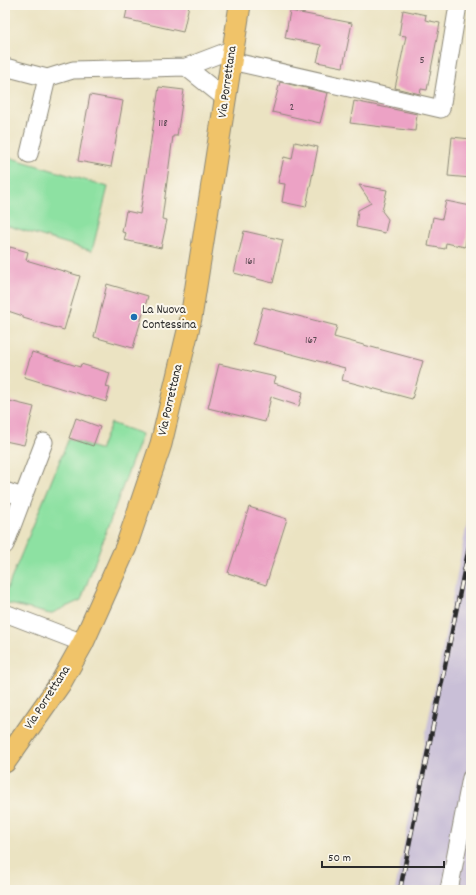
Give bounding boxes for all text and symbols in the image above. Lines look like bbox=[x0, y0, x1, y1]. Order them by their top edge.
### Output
street label: Via Porrettana bbox=[214, 44, 243, 119]
house number: 5 bbox=[419, 53, 425, 69]
house number: 2 bbox=[290, 100, 295, 116]
house number: 118 bbox=[158, 116, 168, 132]
house number: 161 bbox=[245, 254, 255, 270]
place label: La Nuova Contessina bbox=[142, 301, 197, 335]
marker: La Nuova Contessina bbox=[129, 312, 139, 322]
house number: 167 bbox=[305, 333, 317, 349]
street label: Via Porrettana bbox=[154, 362, 189, 437]
street label: Via Porrettana bbox=[20, 662, 76, 734]
scale bar bbox=[322, 843, 444, 869]
text: 50 m bbox=[328, 850, 351, 867]

